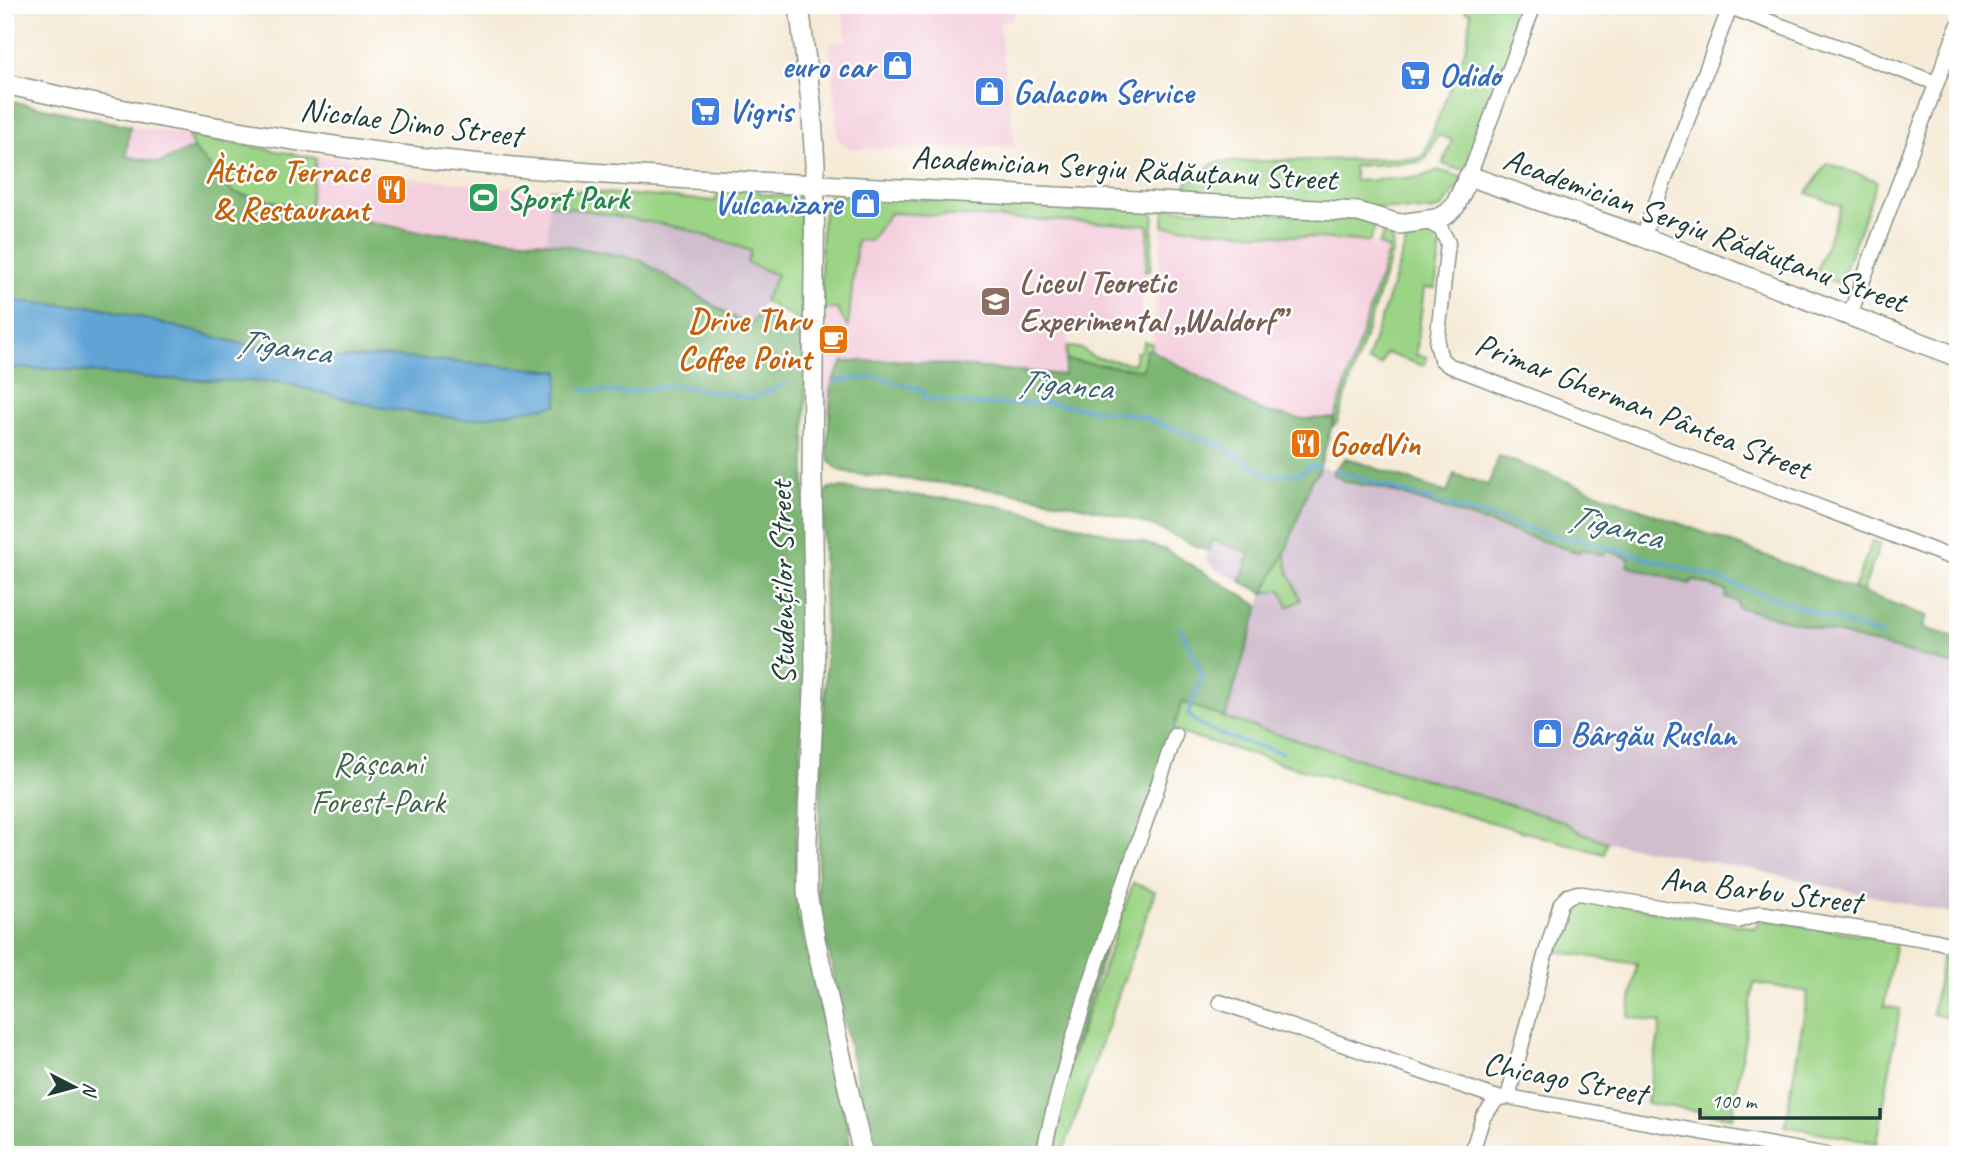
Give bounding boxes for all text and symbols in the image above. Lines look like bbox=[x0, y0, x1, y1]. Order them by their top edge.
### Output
place label: euro car bbox=[781, 45, 878, 87]
shop icon: euro car bbox=[881, 49, 915, 83]
place label: Odido bbox=[1439, 54, 1504, 96]
supermarket icon: Odido bbox=[1399, 58, 1433, 92]
place label: Galacom Service bbox=[1013, 71, 1197, 113]
shop icon: Galacom Service bbox=[973, 75, 1007, 109]
street label: Nicolae Dimo Street bbox=[298, 88, 528, 157]
place label: Vigris bbox=[728, 90, 796, 132]
supermarket icon: Vigris bbox=[688, 94, 722, 128]
street label: Academician Sergiu Rădăuțanu Street bbox=[910, 136, 1341, 200]
street label: Academician Sergiu Rădăuțanu Street bbox=[1498, 138, 1915, 324]
place label: Àttico Terrace & Restaurant bbox=[205, 150, 373, 230]
restaurant icon: Àttico Terrace & Restaurant bbox=[375, 173, 409, 207]
place label: Sport Park bbox=[506, 177, 632, 219]
sports icon: Sport Park bbox=[466, 181, 500, 215]
place label: Vulcanizare bbox=[713, 182, 845, 224]
shop icon: Vulcanizare bbox=[848, 186, 882, 220]
place label: Liceul Teoretic Experimental „Waldorf” bbox=[1019, 261, 1292, 341]
school or university icon: Liceul Teoretic Experimental „Waldorf” bbox=[979, 284, 1013, 318]
place label: Drive Thru Coffee Point bbox=[677, 299, 815, 379]
water label: Țîganca bbox=[235, 317, 336, 375]
cafe icon: Drive Thru Coffee Point bbox=[817, 322, 851, 356]
street label: Primar Gherman Pântea Street bbox=[1470, 323, 1819, 490]
water label: Țîganca bbox=[1017, 358, 1116, 411]
place label: GoodVin bbox=[1329, 423, 1421, 465]
restaurant icon: GoodVin bbox=[1289, 427, 1323, 461]
street label: Studenților Street bbox=[759, 478, 805, 685]
water label: Țîganca bbox=[1565, 492, 1670, 561]
place label: Bârgău Ruslan bbox=[1570, 713, 1738, 755]
shop icon: Bârgău Ruslan bbox=[1530, 717, 1564, 751]
park label: Râșcani Forest-Park bbox=[311, 743, 447, 823]
street label: Ana Barbu Street bbox=[1658, 857, 1868, 924]
street label: Chicago Street bbox=[1480, 1042, 1654, 1115]
north arrow bbox=[38, 1052, 108, 1122]
scale bar bbox=[1700, 1076, 1881, 1120]
text: N bbox=[77, 1082, 102, 1099]
text: 100 m bbox=[1711, 1088, 1758, 1114]

